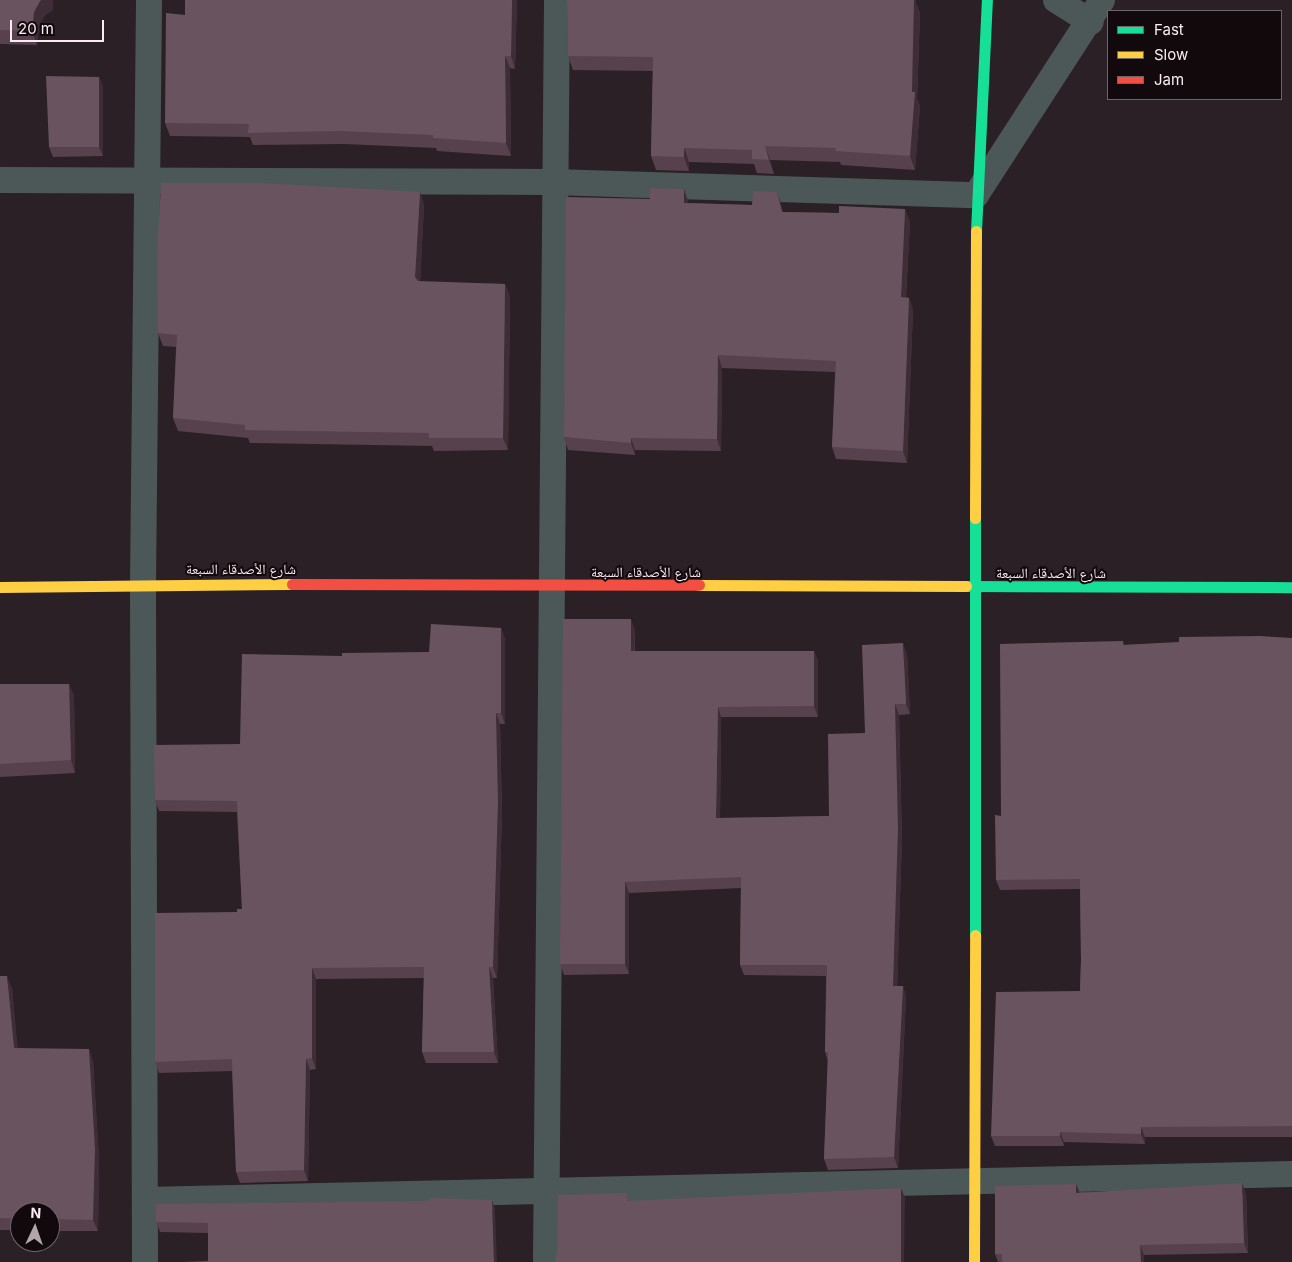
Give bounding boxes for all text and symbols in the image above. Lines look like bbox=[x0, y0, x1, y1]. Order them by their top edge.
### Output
scale bar bbox=[12, 10, 106, 42]
legend bbox=[1107, 10, 1282, 100]
text: 20 m bbox=[18, 19, 54, 38]
text: Fast bbox=[1154, 20, 1184, 39]
text: Slow bbox=[1154, 45, 1188, 64]
text: Jam bbox=[1154, 70, 1184, 89]
street label: شارع الأصدقاء السبعة bbox=[186, 561, 296, 577]
street label: شارع الأصدقاء السبعة bbox=[591, 564, 701, 580]
street label: شارع الأصدقاء السبعة bbox=[996, 565, 1106, 581]
north arrow bbox=[10, 1202, 60, 1252]
text: N bbox=[30, 1204, 42, 1221]

